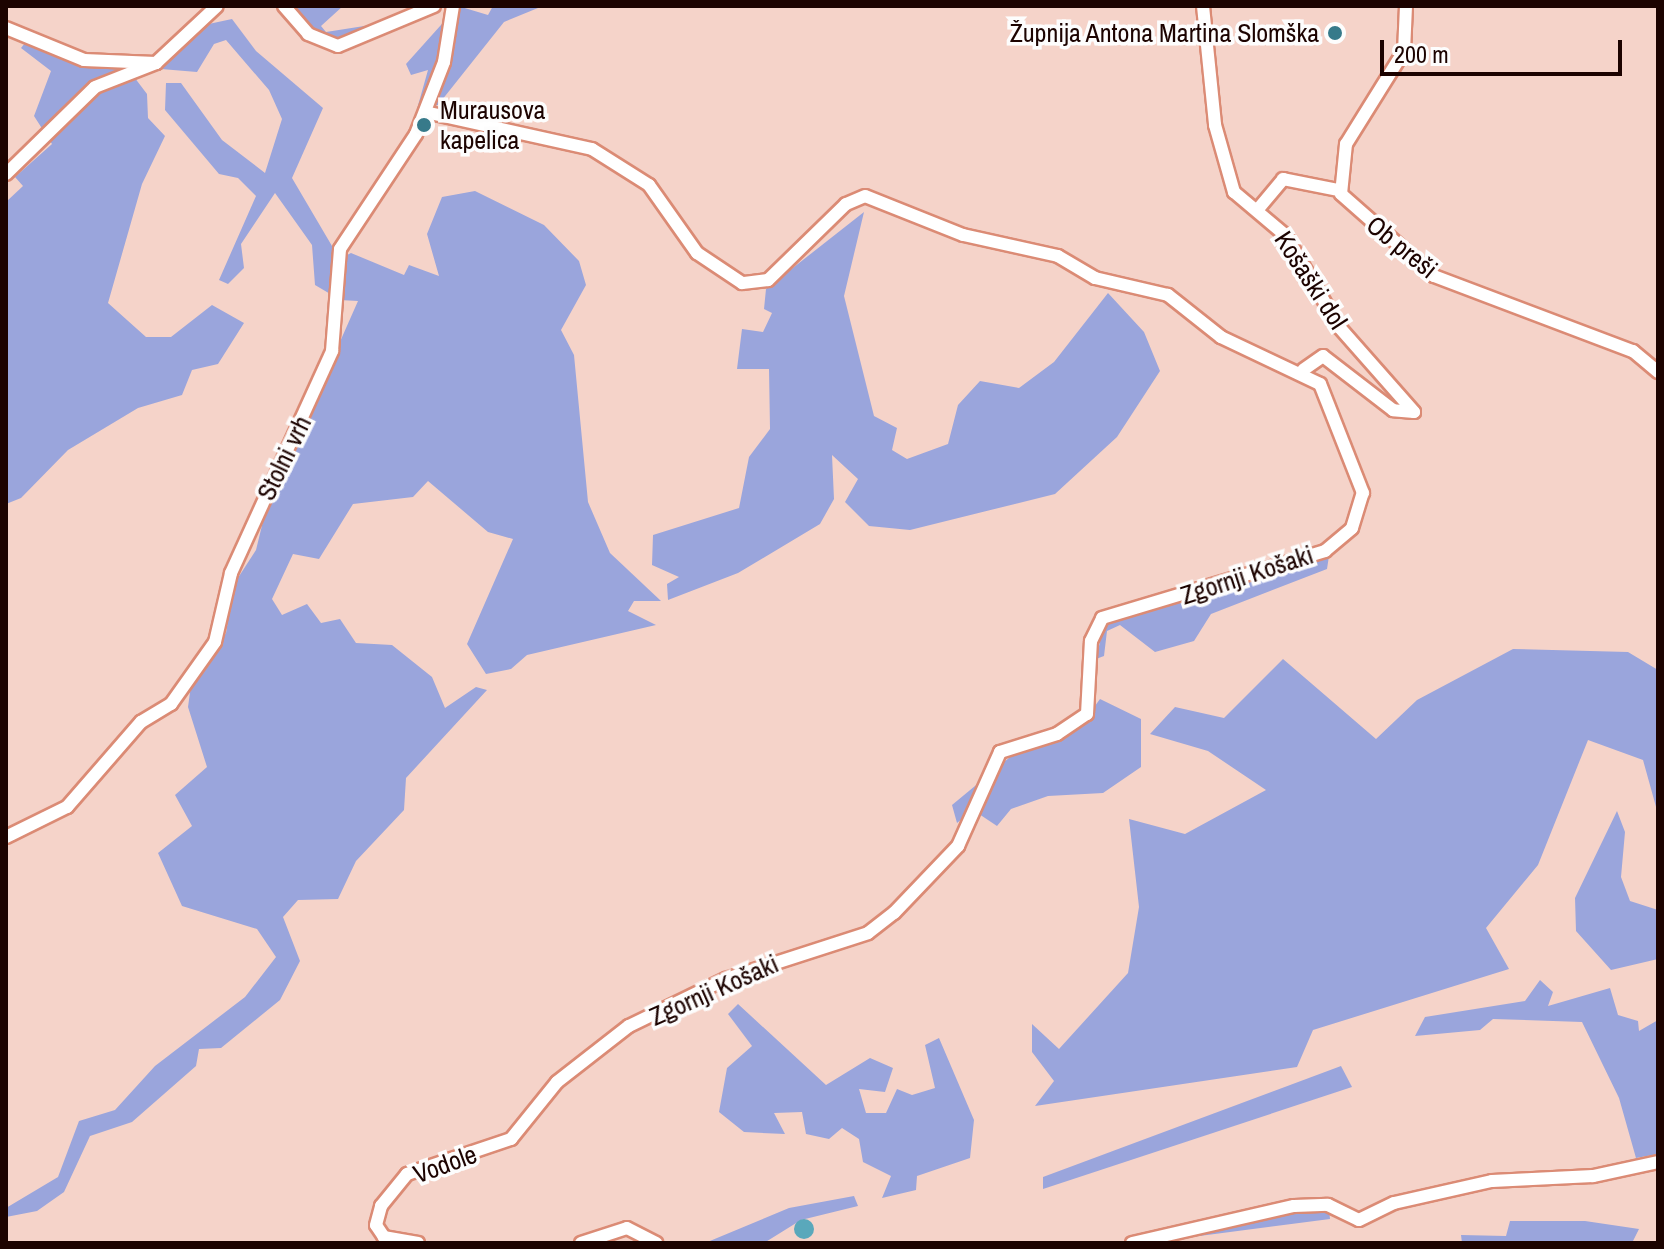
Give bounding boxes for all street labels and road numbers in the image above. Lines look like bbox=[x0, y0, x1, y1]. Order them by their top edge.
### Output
street label: Ob preši bbox=[1360, 209, 1444, 285]
street label: Košaški dol bbox=[1268, 225, 1354, 335]
street label: Stolni vrh bbox=[250, 411, 318, 505]
street label: Zgornji Košaki bbox=[1177, 539, 1317, 611]
street label: Zgornji Košaki bbox=[645, 948, 783, 1032]
street label: Vodole bbox=[409, 1138, 481, 1190]

